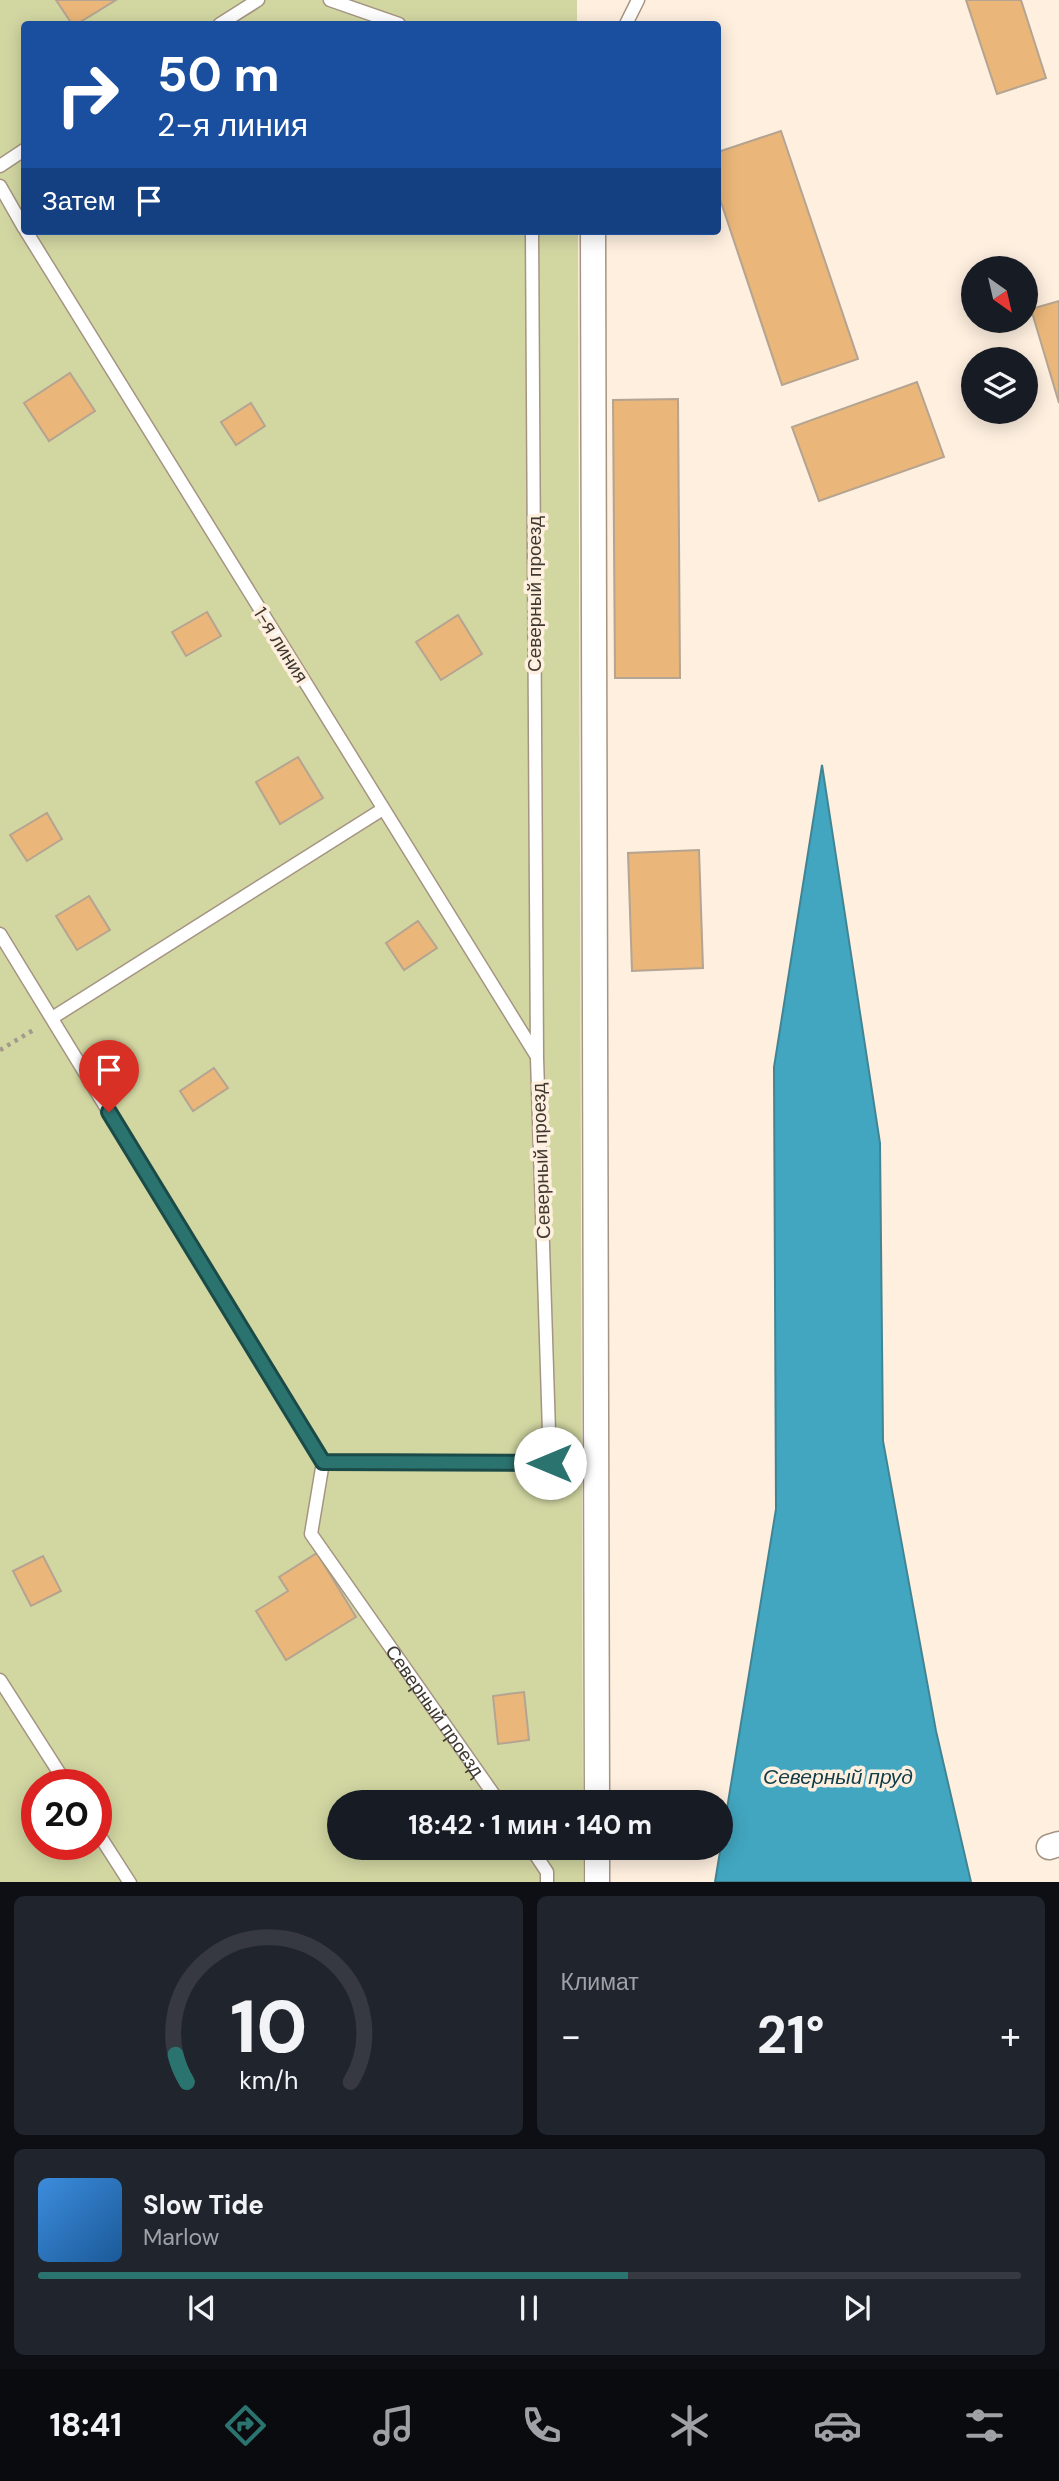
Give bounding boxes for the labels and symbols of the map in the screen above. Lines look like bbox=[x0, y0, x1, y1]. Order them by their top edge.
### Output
north arrow bbox=[961, 256, 1038, 332]
street label: Северный проезд bbox=[522, 516, 547, 672]
street label: 1-я линия bbox=[248, 602, 314, 688]
pin bbox=[79, 1040, 139, 1112]
street label: Северный проезд bbox=[526, 1083, 556, 1239]
position arrow bbox=[513, 1426, 587, 1500]
street label: Северный проезд bbox=[380, 1640, 490, 1782]
water label: Северный пруд bbox=[763, 1763, 913, 1791]
speed limit sign: 20 bbox=[21, 1769, 112, 1860]

